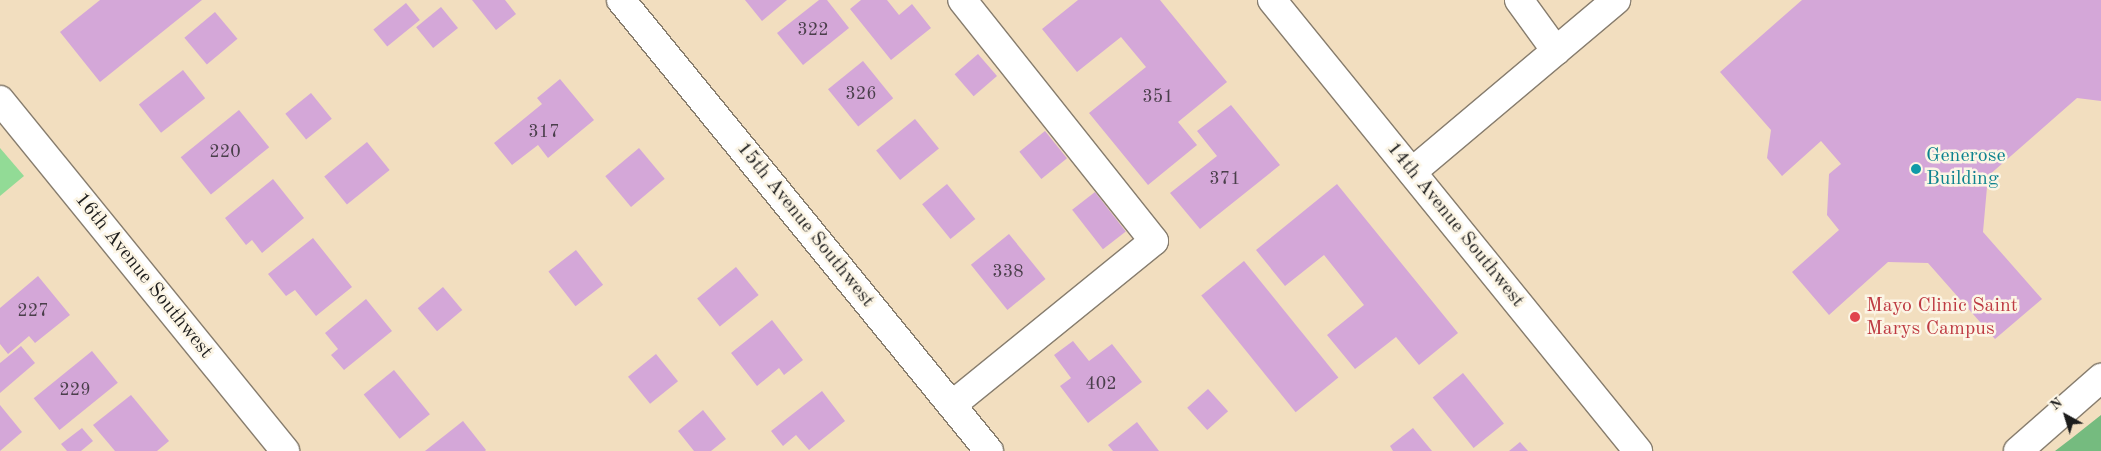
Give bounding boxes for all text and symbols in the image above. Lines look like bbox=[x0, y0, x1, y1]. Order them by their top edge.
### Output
house number: 322 bbox=[797, 19, 829, 41]
house number: 326 bbox=[845, 83, 877, 105]
house number: 351 bbox=[1142, 86, 1174, 108]
house number: 317 bbox=[528, 121, 560, 143]
street label: 15th Avenue Southwest bbox=[731, 137, 879, 313]
street label: 14th Avenue Southwest bbox=[1381, 137, 1529, 313]
house number: 220 bbox=[209, 141, 241, 163]
place label: Generose Building bbox=[1926, 145, 2006, 192]
marker: Generose Building bbox=[1910, 163, 1922, 175]
house number: 371 bbox=[1209, 168, 1241, 190]
street label: 16th Avenue Southwest bbox=[69, 188, 217, 364]
house number: 338 bbox=[992, 261, 1024, 283]
place label: Mayo Clinic Saint Marys Campus bbox=[1866, 294, 2018, 341]
house number: 227 bbox=[17, 300, 49, 322]
marker: Mayo Clinic Saint Marys Campus bbox=[1848, 310, 1862, 324]
house number: 402 bbox=[1085, 373, 1117, 395]
house number: 229 bbox=[59, 379, 91, 401]
north arrow bbox=[2041, 391, 2091, 441]
text: N bbox=[2048, 396, 2065, 413]

